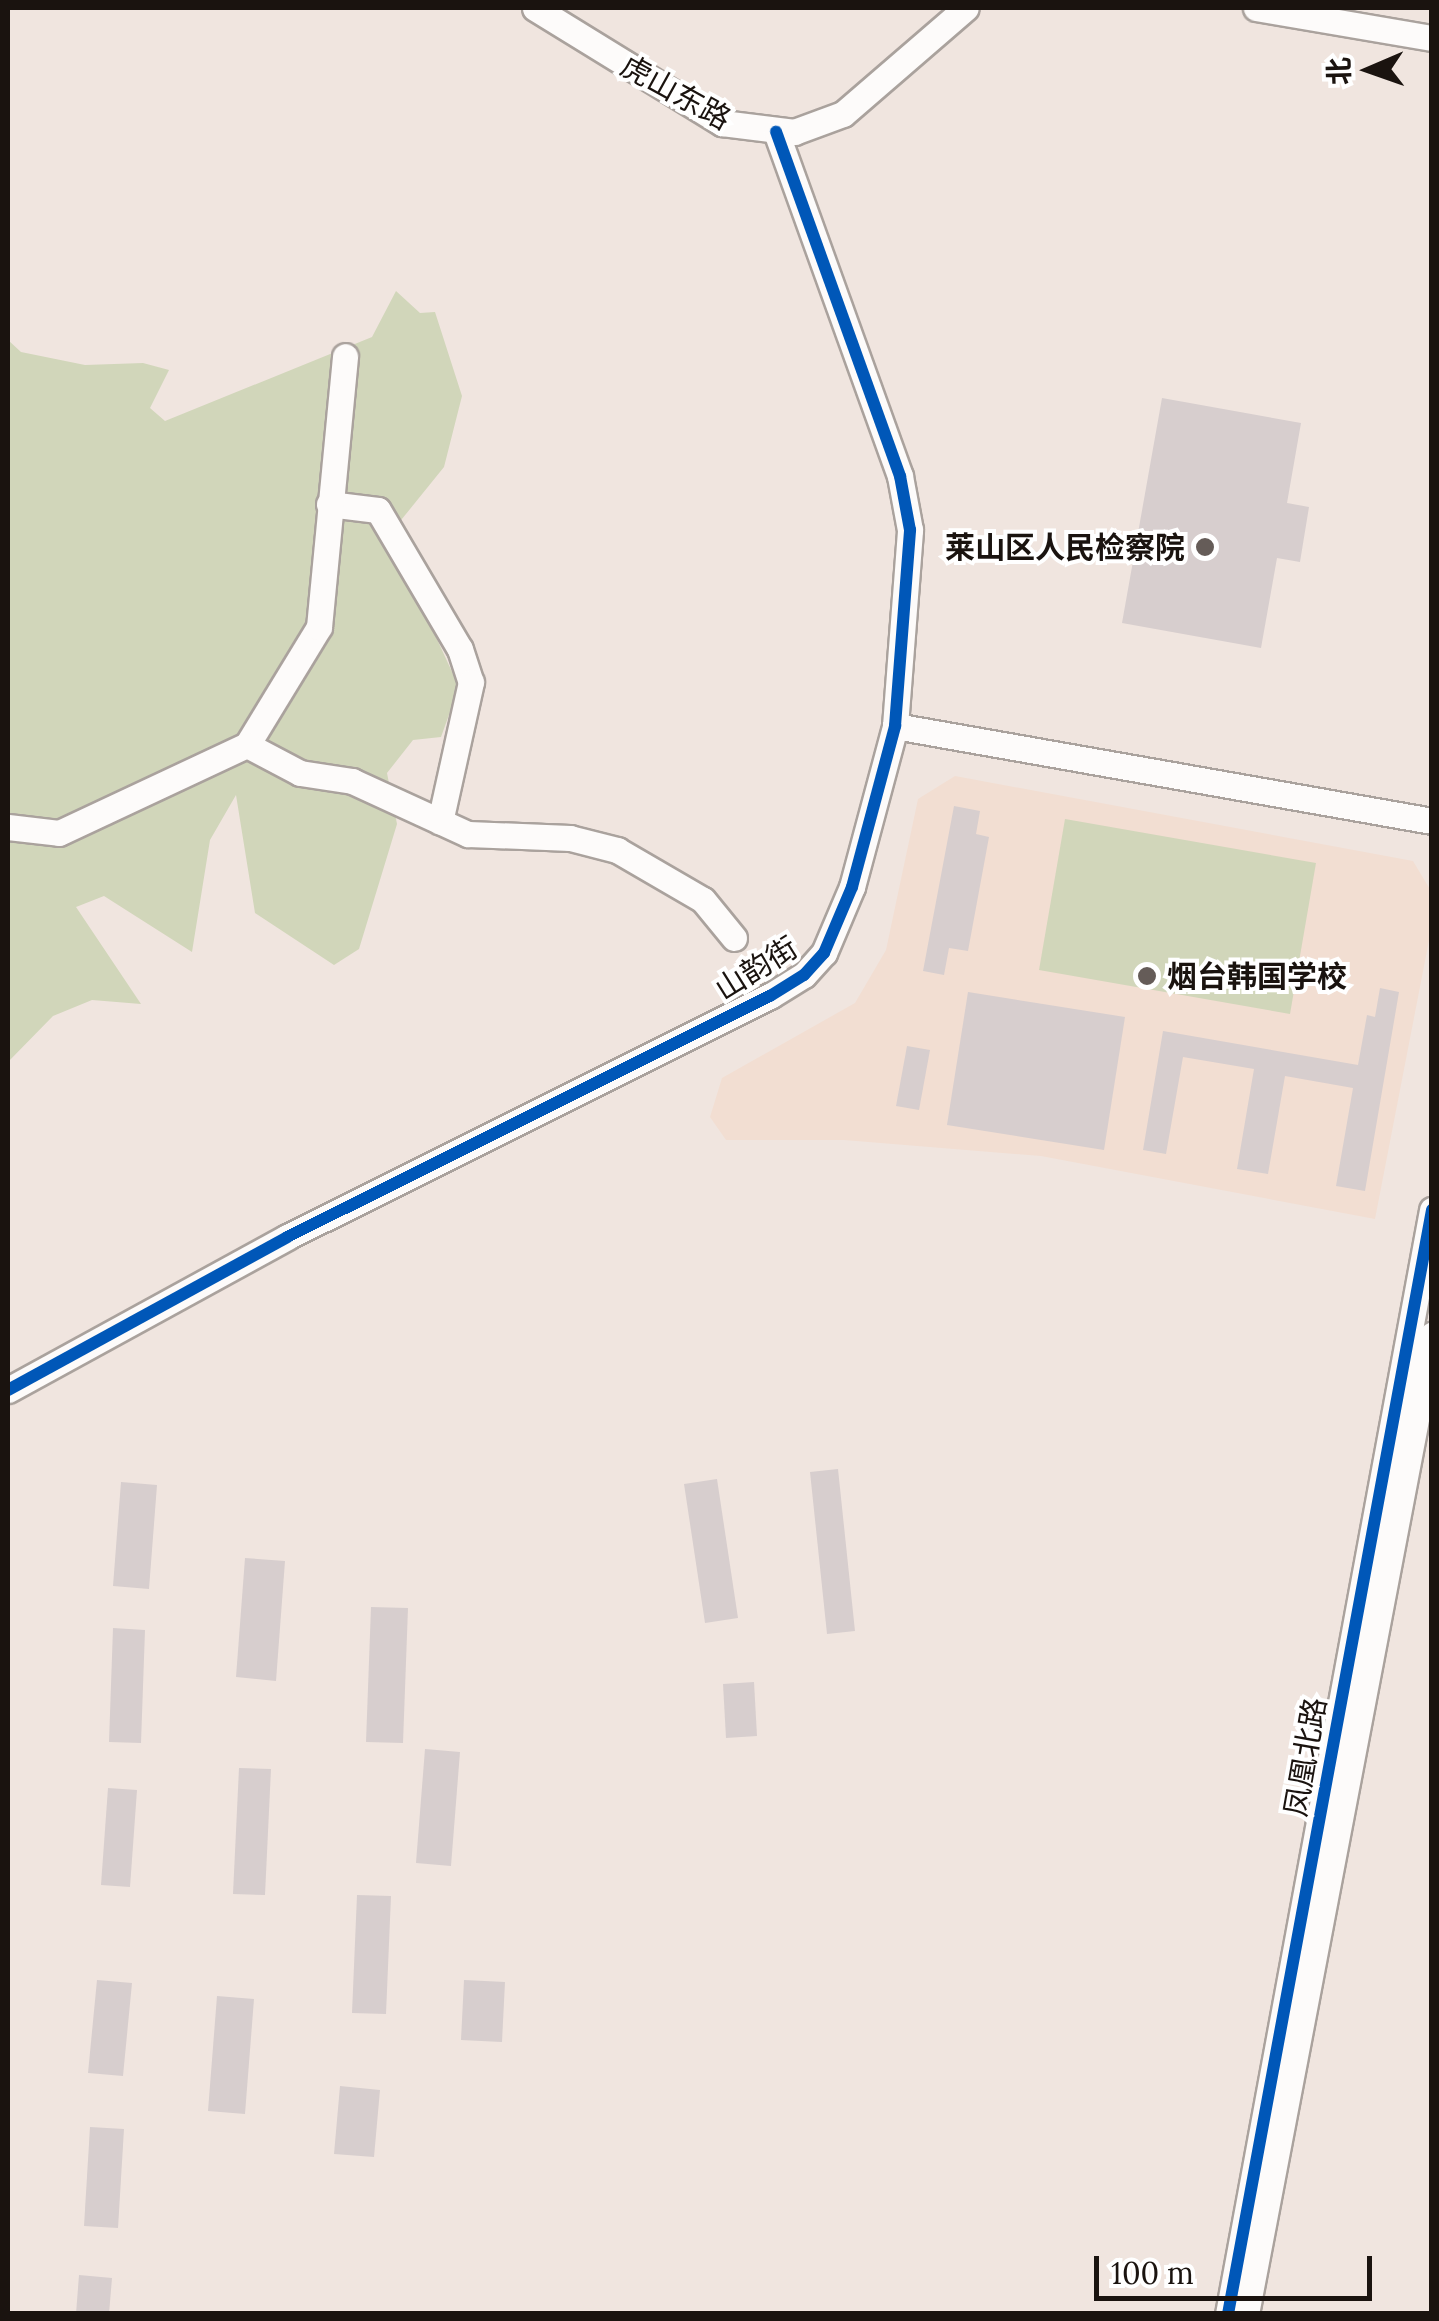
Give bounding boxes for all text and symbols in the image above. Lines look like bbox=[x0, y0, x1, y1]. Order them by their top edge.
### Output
north arrow bbox=[1319, 20, 1419, 120]
street label: 虎山东路 bbox=[615, 47, 737, 137]
text: 北 bbox=[1321, 56, 1357, 86]
place label: 莱山区人民检察院 bbox=[945, 529, 1185, 565]
marker: 莱山区人民检察院 bbox=[1194, 536, 1216, 558]
street label: 山韵街 bbox=[708, 929, 804, 1007]
place label: 烟台韩国学校 bbox=[1167, 958, 1347, 994]
marker: 烟台韩国学校 bbox=[1136, 965, 1158, 987]
street label: 凤凰北路 bbox=[1277, 1695, 1333, 1819]
scale bar bbox=[1099, 2236, 1376, 2298]
text: 100 m bbox=[1111, 2254, 1194, 2292]

